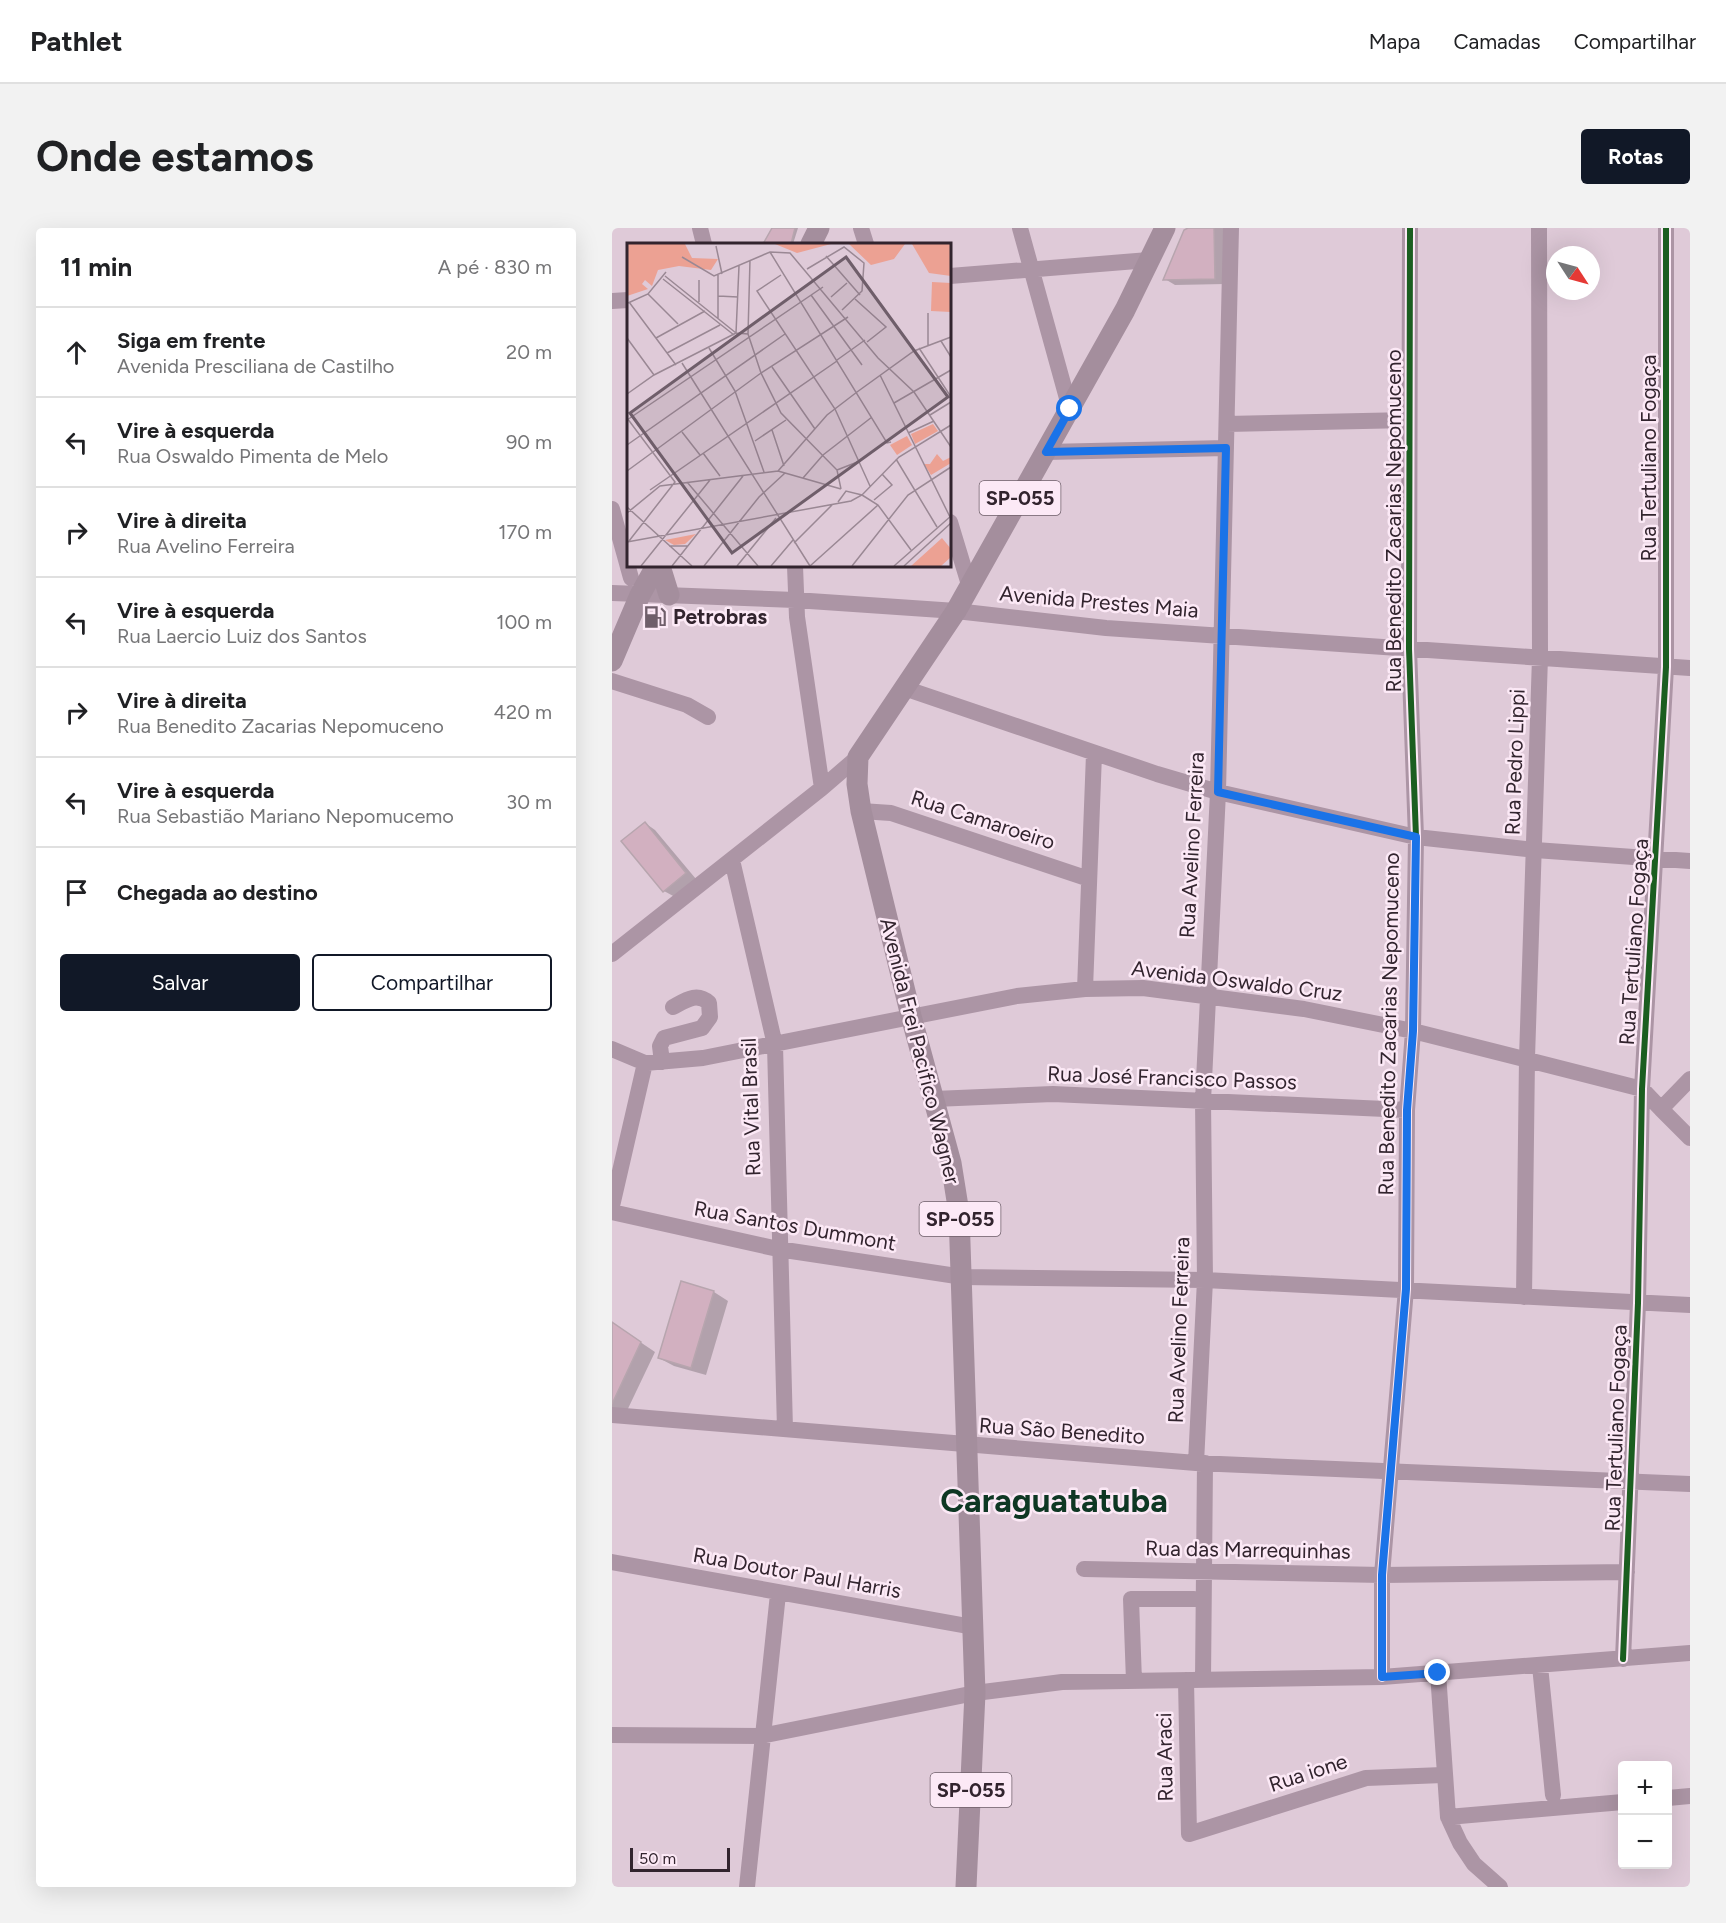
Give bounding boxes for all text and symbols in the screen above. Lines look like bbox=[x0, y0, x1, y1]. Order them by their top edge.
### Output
text: Pathlet bbox=[30, 24, 122, 58]
text: Mapa bbox=[1369, 29, 1420, 54]
text: Camadas bbox=[1453, 29, 1541, 54]
text: Compartilhar bbox=[1574, 29, 1696, 54]
button: Rotas bbox=[1581, 129, 1690, 184]
text: Onde estamos bbox=[36, 131, 314, 182]
inset map bbox=[627, 243, 951, 567]
north arrow bbox=[1546, 246, 1600, 300]
text: 11 min bbox=[60, 251, 132, 283]
text: A pé · 830 m bbox=[438, 255, 552, 279]
text: Siga em frente bbox=[117, 327, 265, 354]
icon: ahead bbox=[60, 336, 93, 369]
text: 20 m bbox=[506, 340, 552, 364]
street label: Rua Benedito Zacarias Nepomuceno bbox=[1381, 349, 1406, 693]
text: Avenida Presciliana de Castilho bbox=[117, 354, 394, 378]
street label: Rua Tertuliano Fogaça bbox=[1636, 354, 1661, 562]
route start bbox=[1056, 395, 1082, 421]
text: Vire à esquerda bbox=[117, 417, 275, 444]
icon: left bbox=[60, 426, 93, 459]
text: 90 m bbox=[506, 430, 552, 454]
text: Rua Oswaldo Pimenta de Melo bbox=[117, 444, 388, 468]
road number: SP-055 bbox=[980, 481, 1060, 515]
text: Vire à direita bbox=[117, 507, 247, 534]
icon: right bbox=[60, 516, 93, 549]
text: 170 m bbox=[498, 520, 552, 544]
text: Rua Avelino Ferreira bbox=[117, 534, 295, 558]
street label: Avenida Prestes Maia bbox=[998, 580, 1200, 623]
text: Vire à esquerda bbox=[117, 597, 275, 624]
fuel station icon: Petrobras bbox=[642, 604, 668, 630]
place label: Petrobras bbox=[673, 604, 767, 629]
icon: left bbox=[60, 606, 93, 639]
text: 100 m bbox=[496, 610, 552, 634]
text: Rua Laercio Luiz dos Santos bbox=[117, 624, 367, 648]
text: Vire à direita bbox=[117, 687, 247, 714]
street label: Rua Pedro Lippi bbox=[1499, 688, 1530, 836]
icon: right bbox=[60, 696, 93, 729]
text: 420 m bbox=[494, 700, 552, 724]
text: Rua Benedito Zacarias Nepomuceno bbox=[117, 714, 444, 738]
street label: Rua Avelino Ferreira bbox=[1174, 751, 1209, 939]
text: Vire à esquerda bbox=[117, 777, 275, 804]
street label: Rua Camaroeiro bbox=[908, 784, 1058, 855]
icon: left bbox=[60, 786, 93, 819]
text: 30 m bbox=[506, 790, 552, 814]
text: Rua Sebastião Mariano Nepomucemo bbox=[117, 804, 454, 828]
street label: Rua Tertuliano Fogaça bbox=[1614, 838, 1653, 1046]
street label: Rua Benedito Zacarias Nepomuceno bbox=[1373, 852, 1404, 1196]
icon: arrive bbox=[60, 876, 93, 909]
text: Chegada ao destino bbox=[117, 879, 318, 906]
street label: Avenida Frei Pacifico Wagner bbox=[875, 915, 966, 1187]
button: Salvar bbox=[60, 954, 300, 1011]
button: Compartilhar bbox=[312, 954, 552, 1011]
street label: Avenida Oswaldo Cruz bbox=[1130, 955, 1344, 1006]
street label: Rua Vital Brasil bbox=[736, 1037, 765, 1177]
street label: Rua José Francisco Passos bbox=[1047, 1061, 1297, 1094]
street label: Rua Santos Dummont bbox=[692, 1195, 898, 1256]
road number: SP-055 bbox=[920, 1202, 1000, 1236]
street label: Rua Avelino Ferreira bbox=[1163, 1236, 1194, 1424]
street label: Rua Tertuliano Fogaça bbox=[1599, 1324, 1632, 1532]
street label: Rua São Benedito bbox=[978, 1412, 1146, 1449]
district label: Caraguatatuba bbox=[940, 1481, 1168, 1520]
street label: Rua das Marrequinhas bbox=[1145, 1535, 1351, 1564]
street label: Rua Doutor Paul Harris bbox=[691, 1542, 903, 1603]
route end bbox=[1424, 1659, 1450, 1685]
street label: Rua Araci bbox=[1151, 1712, 1178, 1802]
street label: Rua ione bbox=[1265, 1748, 1350, 1797]
map controls bbox=[1618, 1761, 1672, 1869]
button: + bbox=[1618, 1761, 1672, 1815]
road number: SP-055 bbox=[930, 1773, 1012, 1807]
button: − bbox=[1618, 1815, 1672, 1869]
scale bar bbox=[630, 1845, 730, 1872]
text: 50 m bbox=[639, 1849, 676, 1868]

